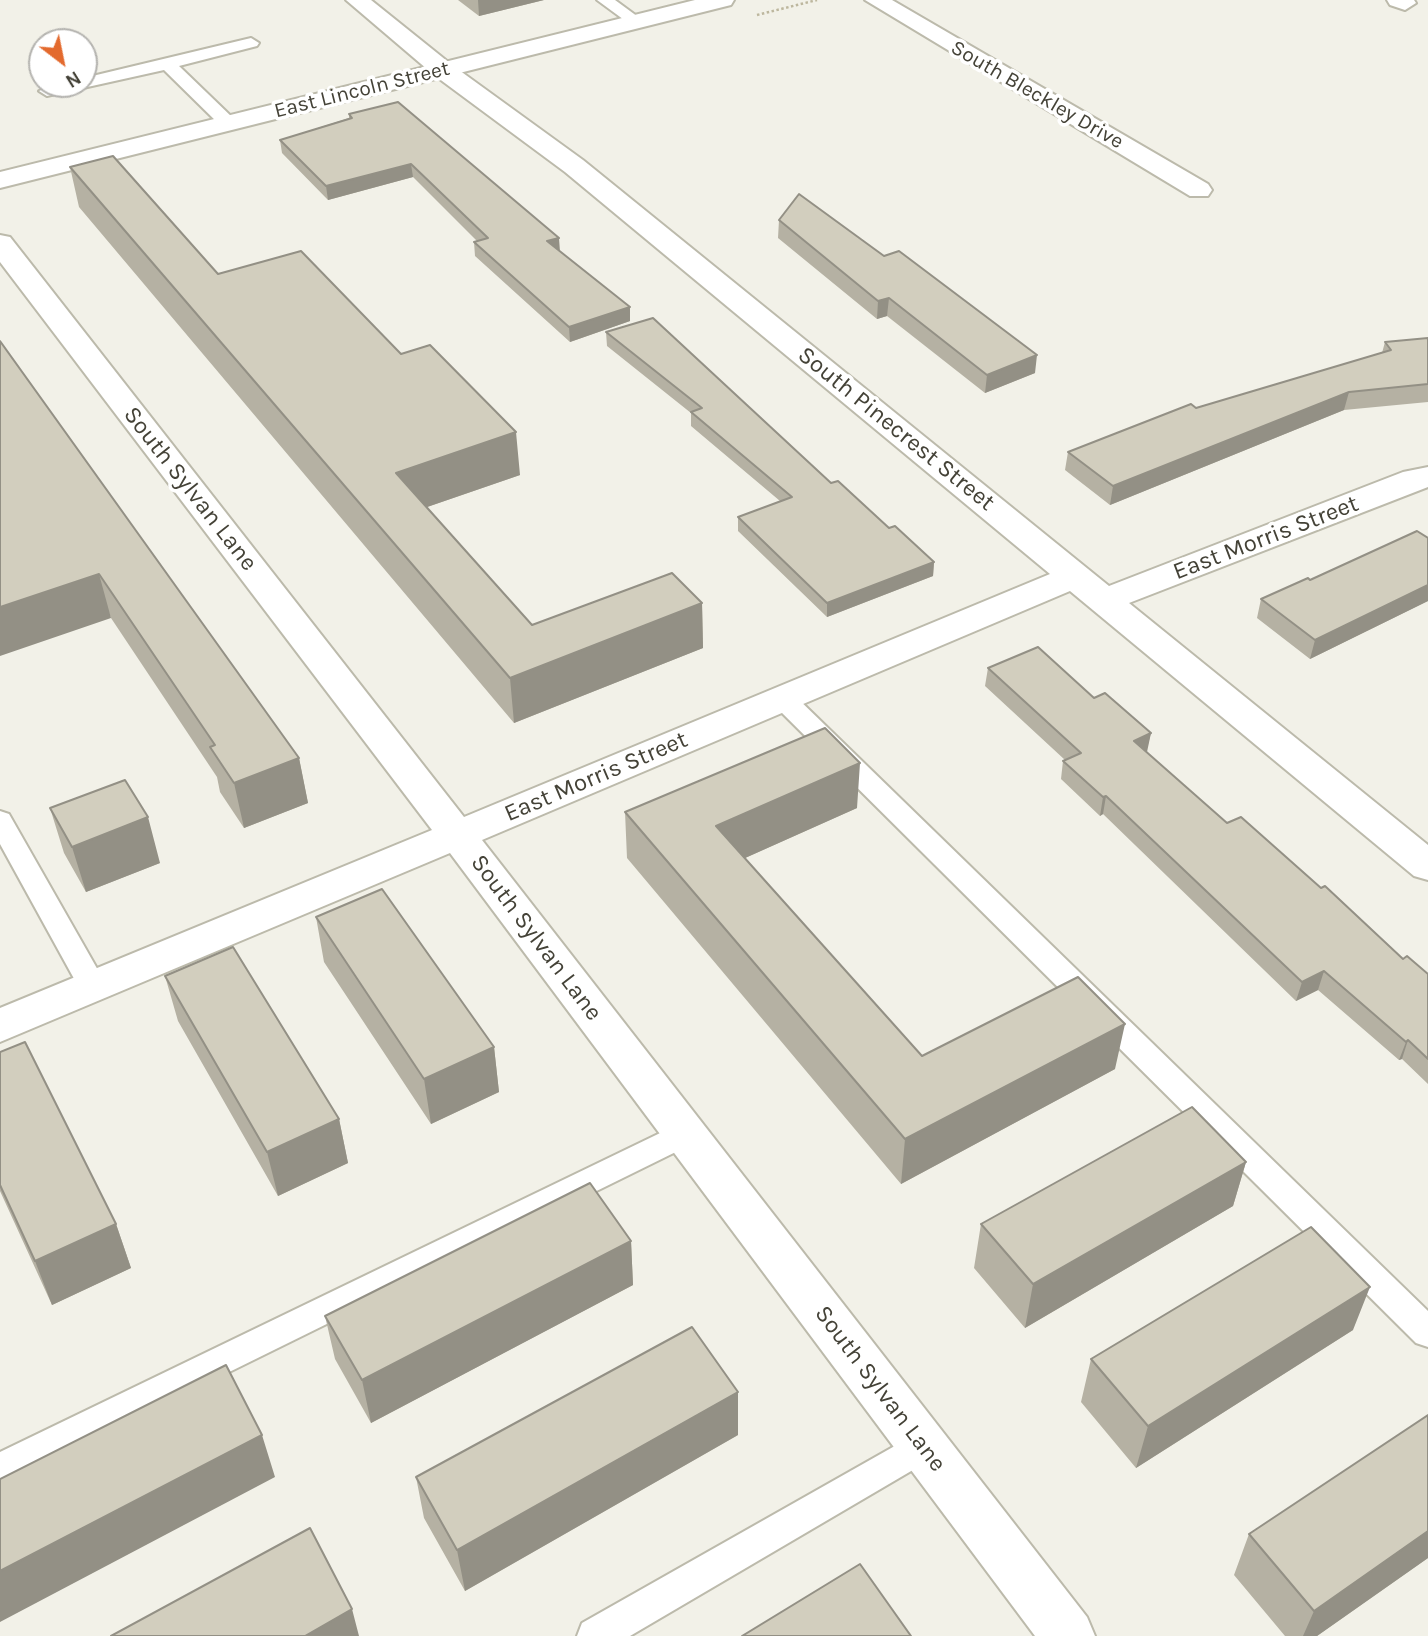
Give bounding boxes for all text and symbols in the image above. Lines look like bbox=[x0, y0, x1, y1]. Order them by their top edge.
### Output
north arrow bbox=[28, 28, 98, 98]
street label: South Bleckley Drive bbox=[946, 35, 1128, 155]
street label: East Lincoln Street bbox=[272, 56, 452, 124]
text: N bbox=[61, 66, 85, 92]
street label: South Pinecrest Street bbox=[792, 341, 1000, 517]
street label: South Sylvan Lane bbox=[117, 401, 263, 577]
street label: East Morris Street bbox=[1169, 489, 1363, 587]
street label: East Morris Street bbox=[500, 725, 692, 829]
street label: South Sylvan Lane bbox=[464, 849, 608, 1027]
street label: South Sylvan Lane bbox=[808, 1300, 952, 1478]

